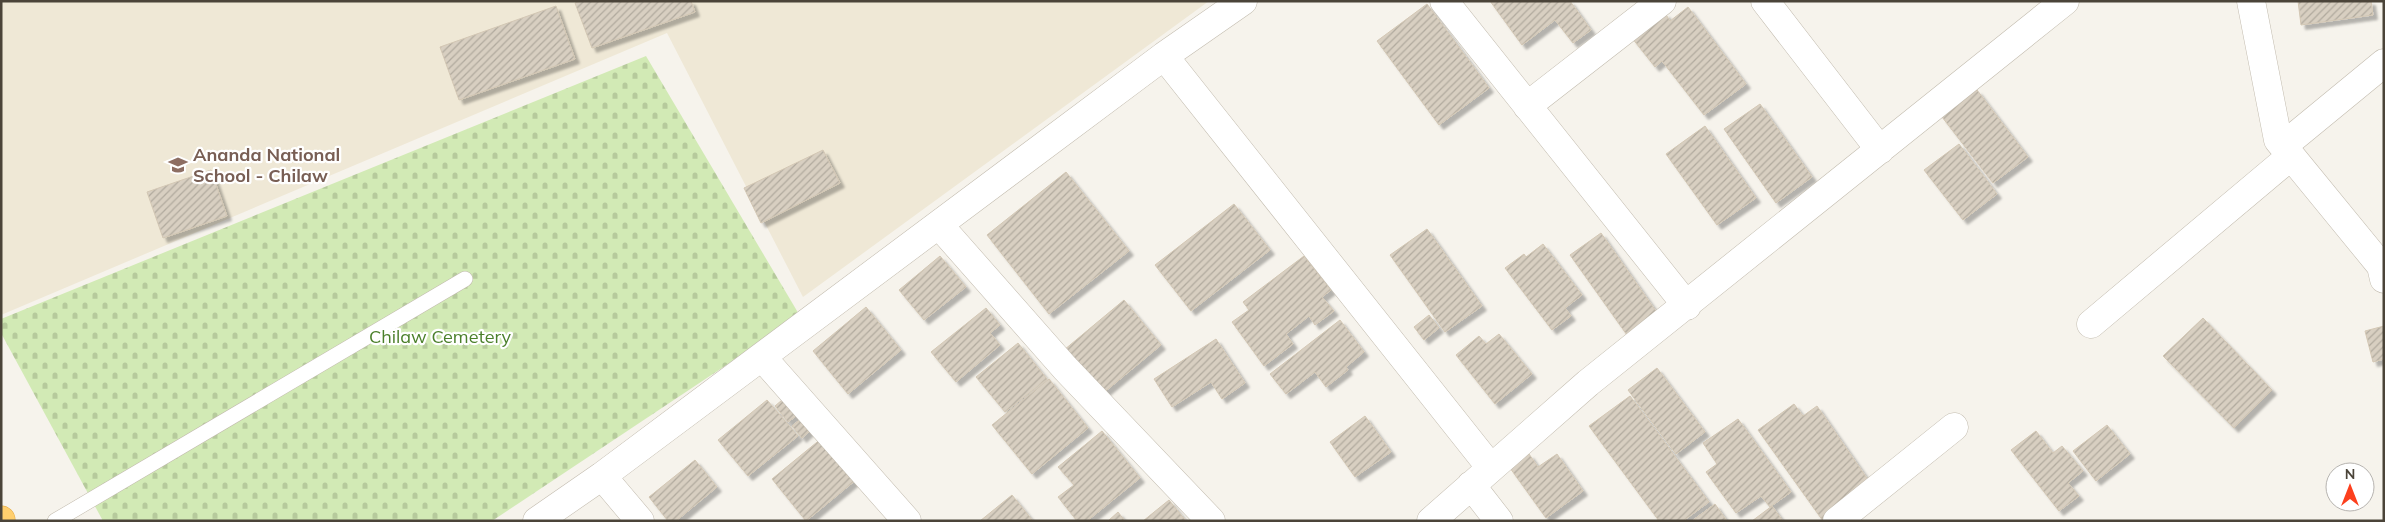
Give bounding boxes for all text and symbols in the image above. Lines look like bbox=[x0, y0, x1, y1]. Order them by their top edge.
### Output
place label: Ananda National School - Chilaw bbox=[193, 143, 340, 187]
school or university icon: Ananda National School - Chilaw bbox=[167, 154, 189, 176]
park label: Chilaw Cemetery bbox=[369, 325, 512, 348]
north arrow bbox=[2325, 462, 2375, 512]
text: N bbox=[2345, 465, 2355, 483]

